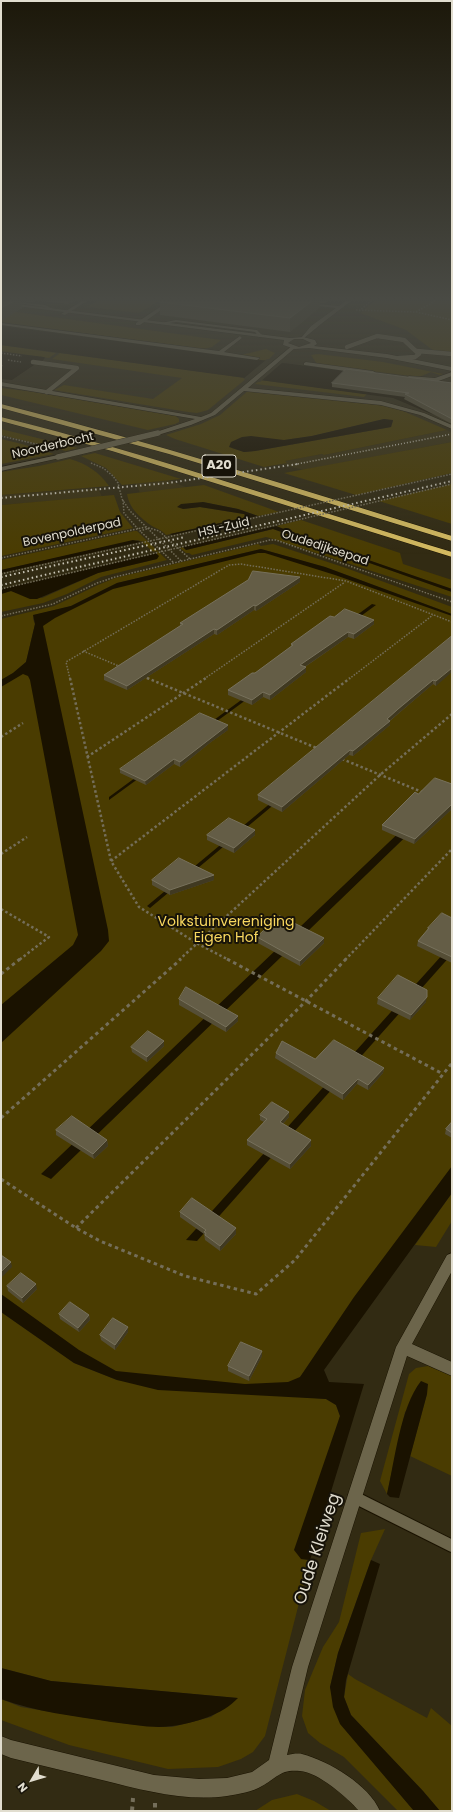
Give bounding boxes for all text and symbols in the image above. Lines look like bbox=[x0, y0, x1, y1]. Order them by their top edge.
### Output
street label: Noorderbocht bbox=[11, 430, 95, 462]
road number: A20 bbox=[202, 455, 236, 477]
street label: HSL-Zuid bbox=[197, 515, 251, 541]
street label: Bovenpolderpad bbox=[22, 516, 122, 550]
street label: Oudedijksepad bbox=[280, 527, 370, 569]
park label: Volkstuinvereniging Eigen Hof bbox=[157, 914, 295, 946]
street label: Oude Kleiweg bbox=[290, 1491, 346, 1607]
north arrow bbox=[12, 1760, 52, 1800]
text: N bbox=[14, 1779, 31, 1796]

